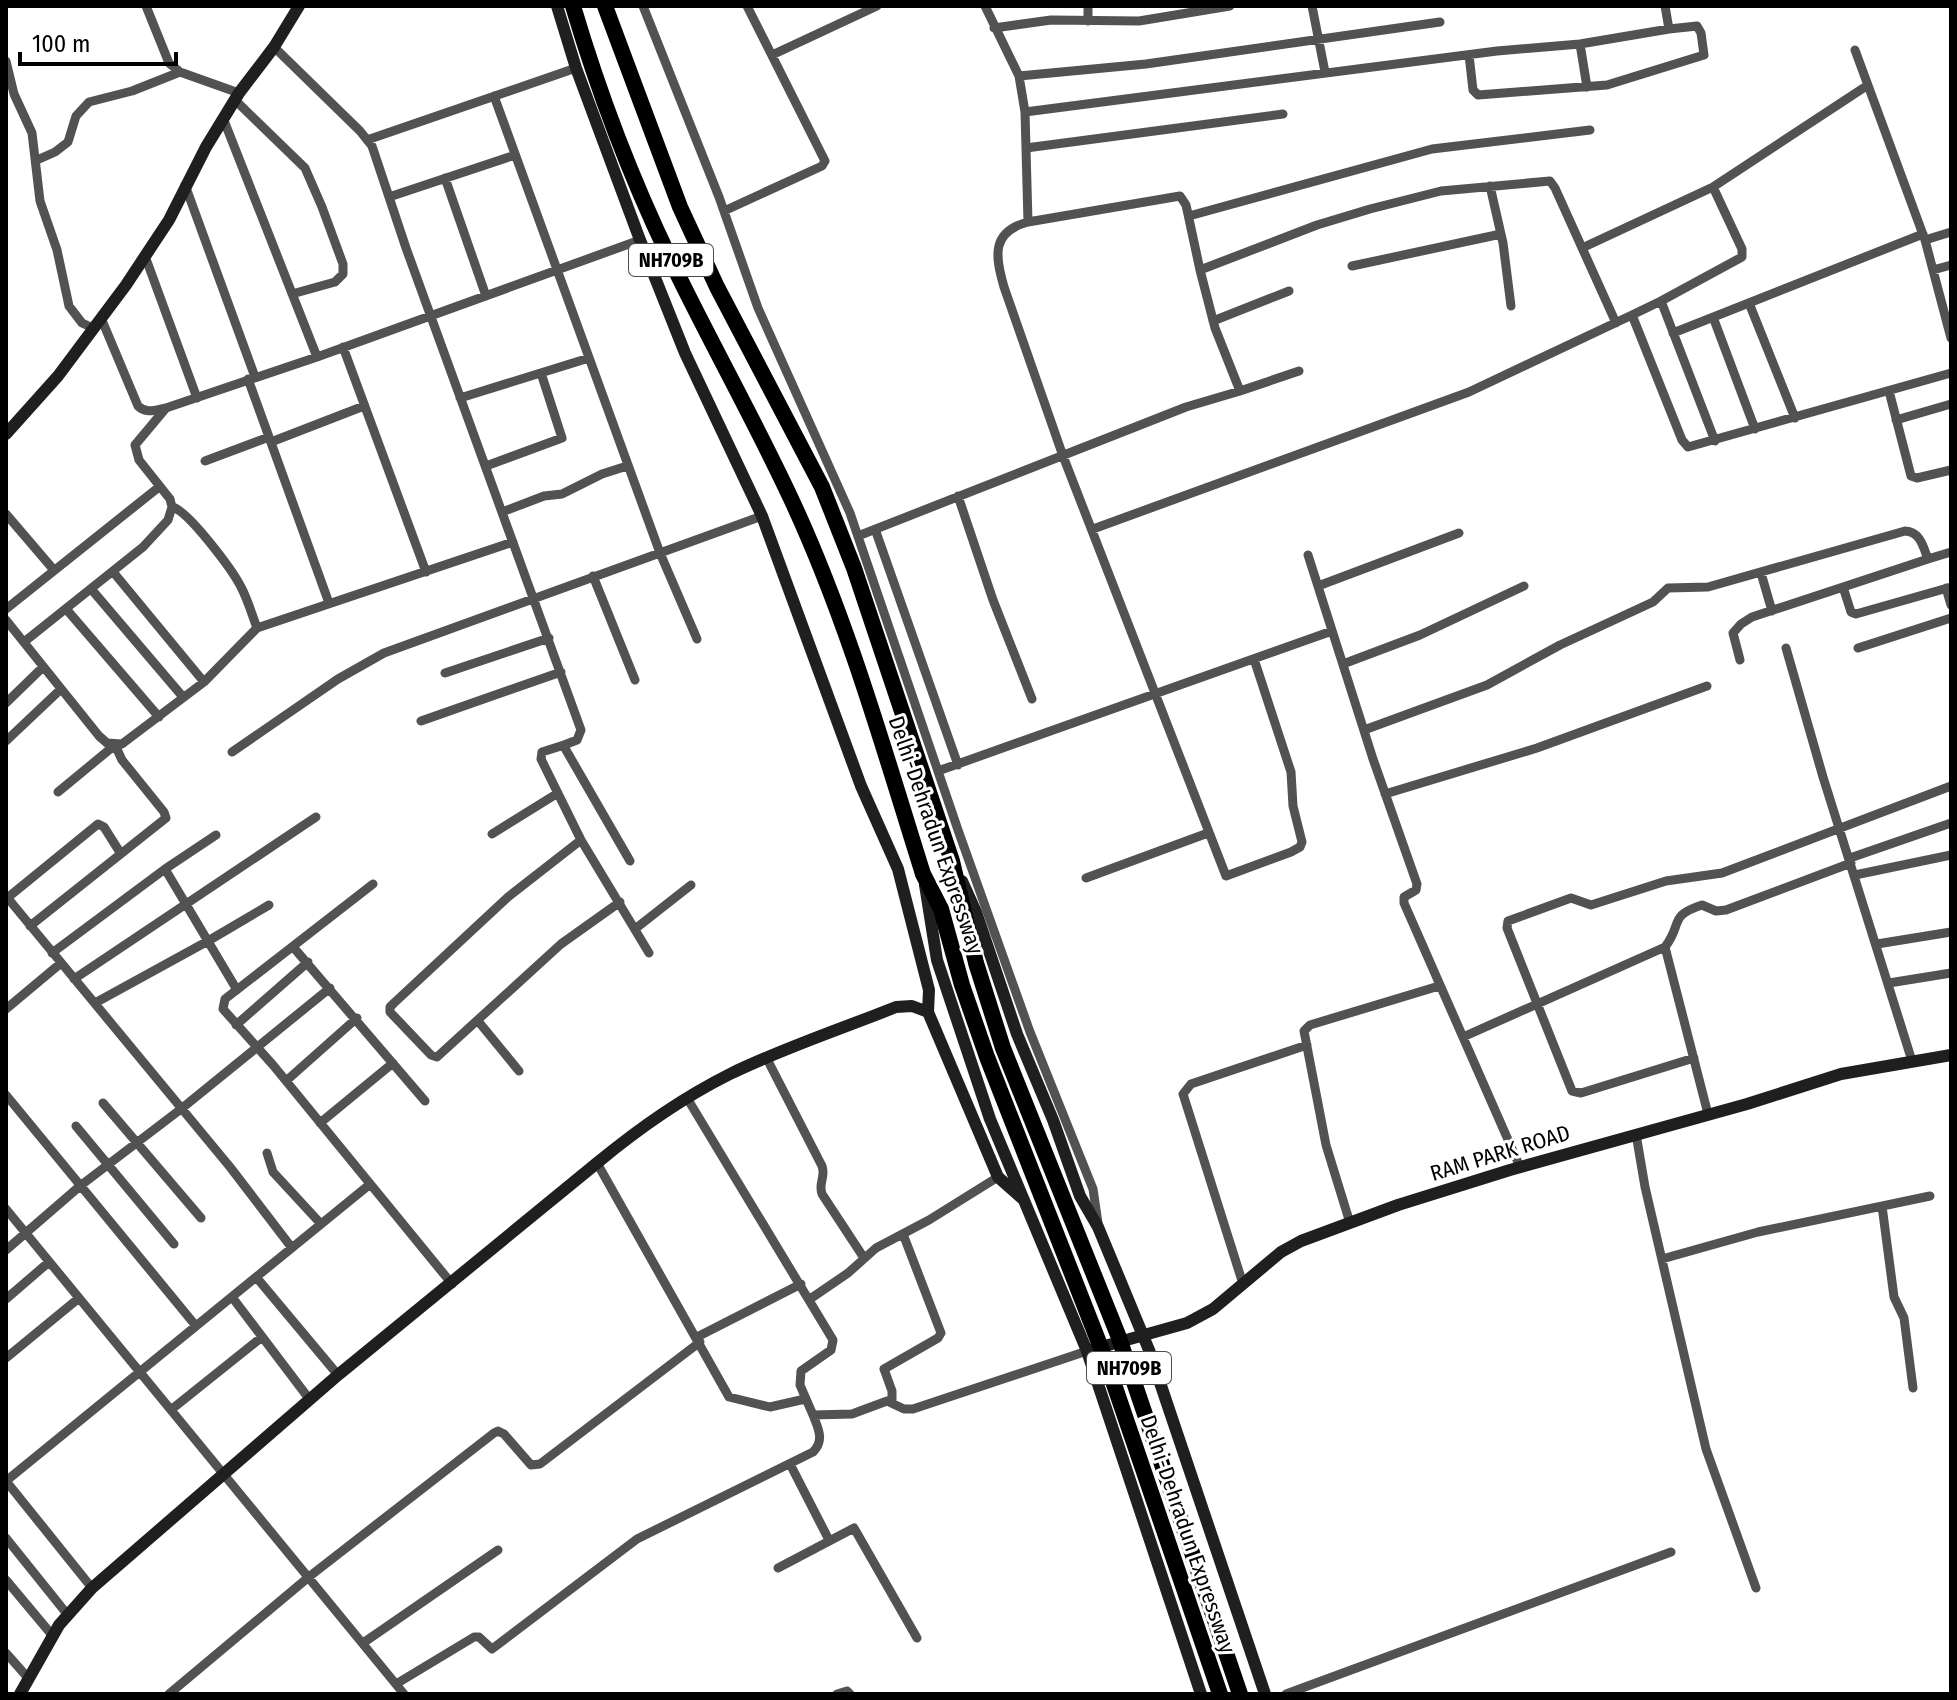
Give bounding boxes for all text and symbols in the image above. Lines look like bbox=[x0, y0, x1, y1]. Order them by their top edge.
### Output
scale bar bbox=[20, 16, 176, 66]
text: 100 m bbox=[32, 30, 90, 58]
road number: NH709B bbox=[629, 244, 713, 276]
street label: Delhi-Dehradun Expressway bbox=[883, 712, 990, 958]
street label: RAM PARK ROAD bbox=[1427, 1119, 1573, 1187]
road number: NH709B bbox=[1087, 1352, 1171, 1384]
street label: Delhi-Dehradun Expressway bbox=[1135, 1411, 1242, 1657]

